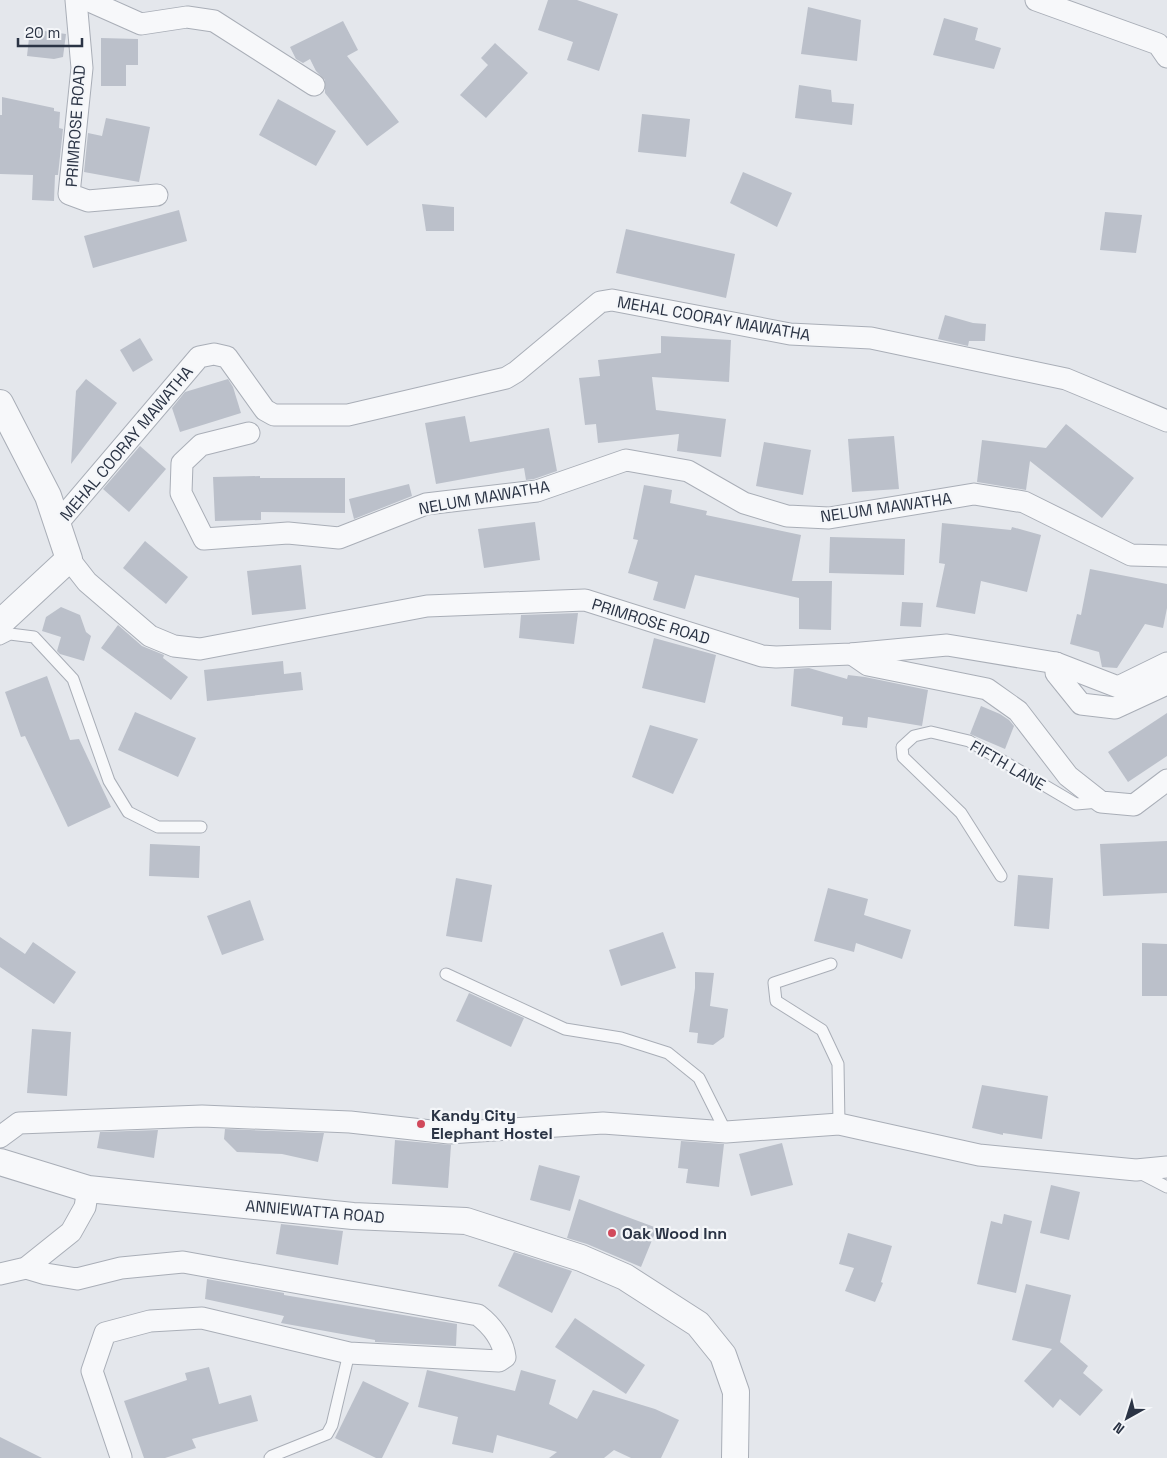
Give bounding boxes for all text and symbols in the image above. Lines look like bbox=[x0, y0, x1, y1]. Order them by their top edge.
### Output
scale bar bbox=[18, 15, 81, 47]
text: 20 m bbox=[25, 23, 60, 42]
street label: PRIMROSE ROAD bbox=[61, 64, 90, 188]
street label: MEHAL COORAY MAWATHA bbox=[616, 291, 812, 346]
street label: MEHAL COORAY MAWATHA bbox=[55, 361, 197, 525]
street label: NELUM MAWATHA bbox=[417, 476, 551, 519]
street label: NELUM MAWATHA bbox=[819, 488, 953, 527]
street label: PRIMROSE ROAD bbox=[589, 594, 713, 649]
street label: FIFTH LANE bbox=[966, 735, 1049, 795]
place label: Kandy City Elephant Hostel bbox=[431, 1105, 553, 1144]
marker: Kandy City Elephant Hostel bbox=[415, 1118, 427, 1130]
street label: ANNIEWATTA ROAD bbox=[244, 1195, 385, 1228]
place label: Oak Wood Inn bbox=[622, 1223, 727, 1244]
marker: Oak Wood Inn bbox=[606, 1227, 618, 1239]
north arrow bbox=[1102, 1393, 1152, 1443]
text: N bbox=[1110, 1418, 1128, 1438]

